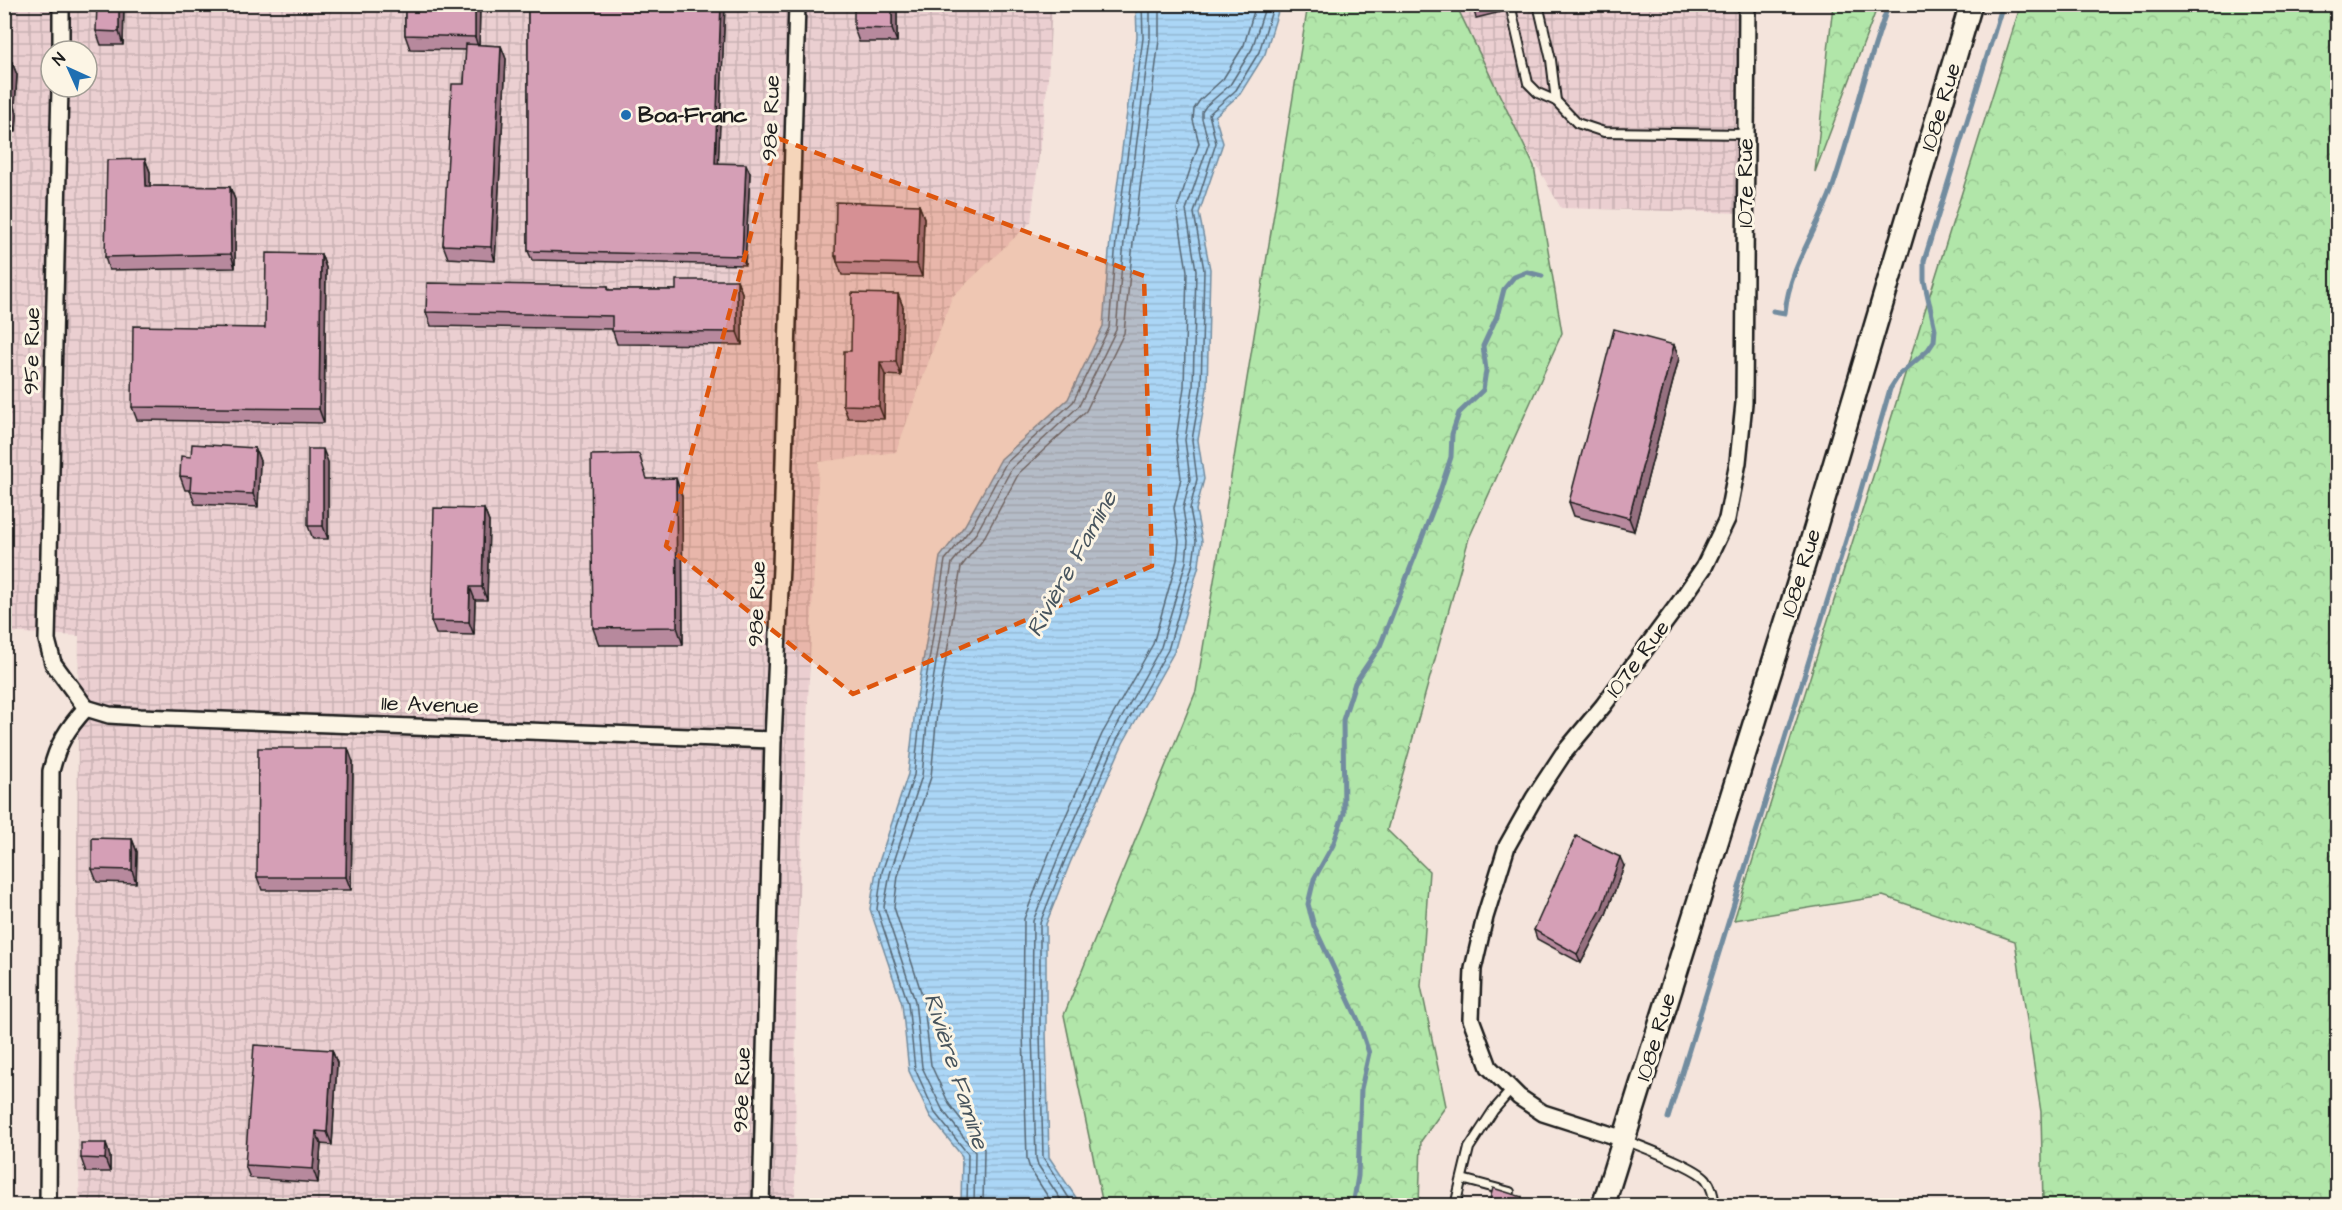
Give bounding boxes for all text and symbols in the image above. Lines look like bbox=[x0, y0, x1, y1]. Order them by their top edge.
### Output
north arrow bbox=[39, 39, 99, 99]
text: N bbox=[48, 48, 70, 70]
street label: 108e Rue bbox=[1913, 59, 1969, 155]
street label: 98e Rue bbox=[754, 74, 788, 162]
place label: Boa-Franc bbox=[638, 100, 748, 131]
marker: Boa-Franc bbox=[619, 108, 633, 122]
street label: 107e Rue bbox=[1730, 138, 1761, 228]
street label: 95e Rue bbox=[16, 307, 48, 395]
water label: Rivière Famine bbox=[1018, 484, 1127, 643]
street label: 108e Rue bbox=[1773, 525, 1829, 621]
street label: 98e Rue bbox=[740, 560, 774, 648]
street label: 107e Rue bbox=[1599, 614, 1677, 704]
street label: 11e Avenue bbox=[381, 688, 480, 722]
water label: Rivière Famine bbox=[915, 989, 997, 1154]
street label: 108e Rue bbox=[1628, 989, 1684, 1085]
street label: 98e Rue bbox=[725, 1046, 759, 1134]

